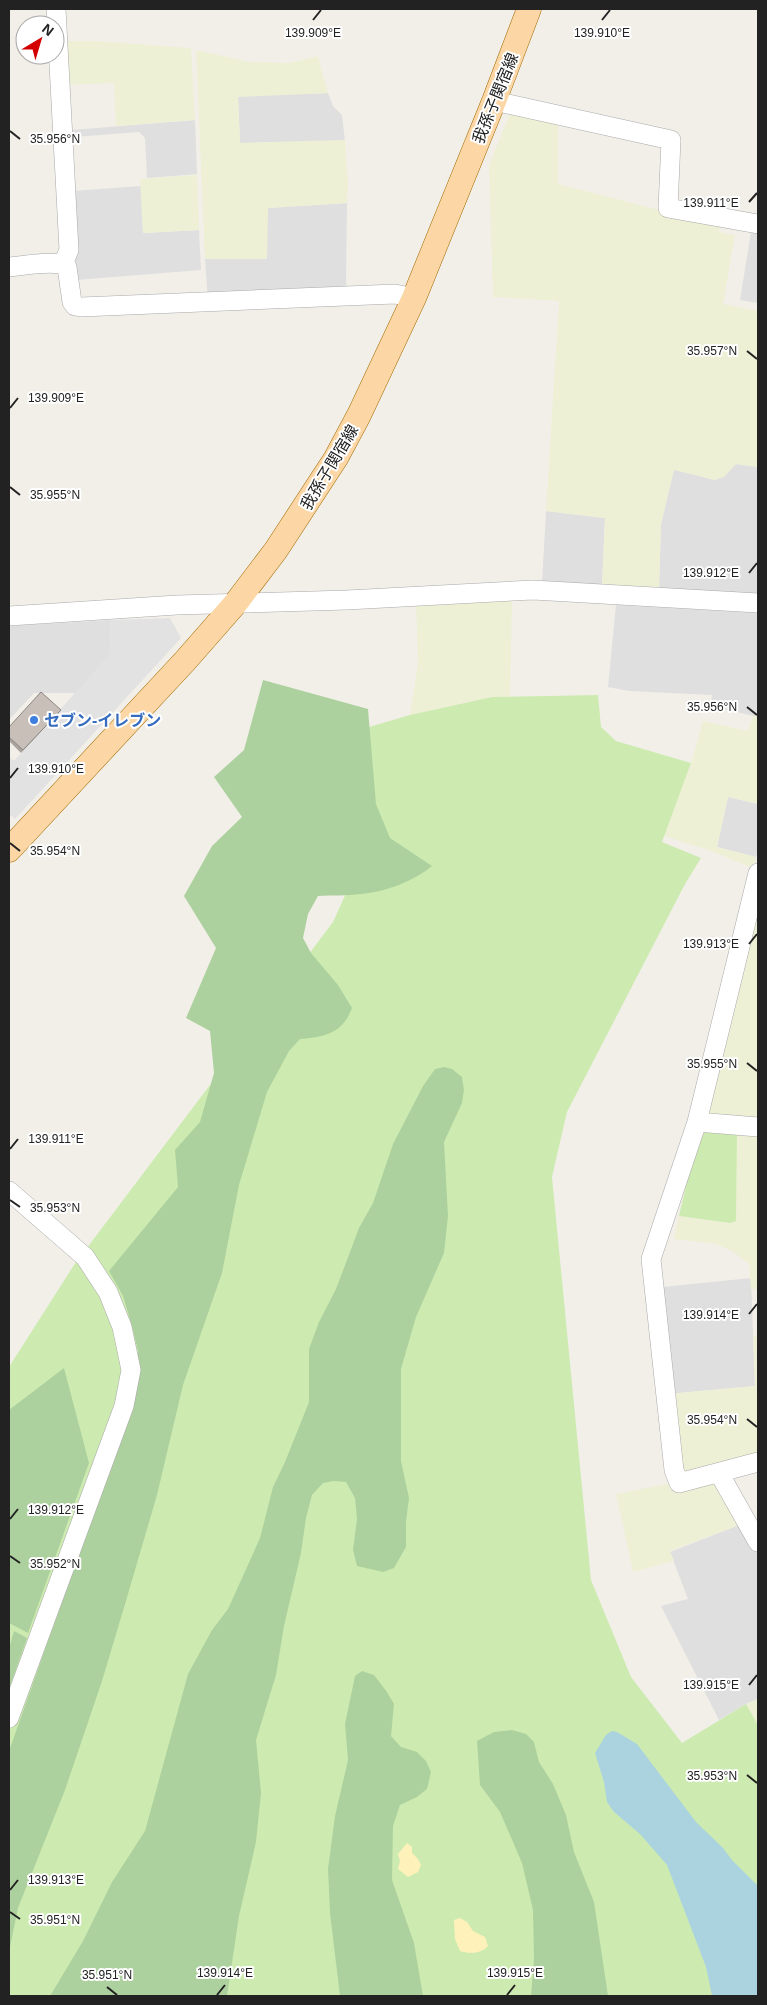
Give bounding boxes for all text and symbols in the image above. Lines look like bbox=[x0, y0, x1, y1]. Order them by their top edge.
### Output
north arrow bbox=[15, 15, 65, 65]
text: N bbox=[39, 20, 57, 39]
text: 139.909°E bbox=[285, 26, 341, 40]
text: 139.910°E bbox=[574, 26, 630, 40]
street label: 我孫子関宿線 bbox=[470, 50, 521, 146]
text: 35.956°N bbox=[30, 132, 80, 146]
text: 139.911°E bbox=[683, 196, 739, 210]
text: 35.957°N bbox=[687, 344, 737, 358]
text: 139.909°E bbox=[28, 391, 84, 405]
street label: 我孫子関宿線 bbox=[297, 422, 361, 513]
text: 35.955°N bbox=[30, 488, 80, 502]
text: 139.912°E bbox=[683, 566, 739, 580]
text: 35.956°N bbox=[687, 700, 737, 714]
place label: セブン-イレブン bbox=[44, 712, 161, 729]
marker: セブン-イレブン bbox=[28, 714, 40, 726]
text: 139.910°E bbox=[28, 762, 84, 776]
text: 35.954°N bbox=[30, 844, 80, 858]
text: 139.913°E bbox=[683, 937, 739, 951]
text: 35.955°N bbox=[687, 1057, 737, 1071]
text: 139.911°E bbox=[28, 1132, 84, 1146]
text: 35.953°N bbox=[30, 1201, 80, 1215]
text: 139.914°E bbox=[683, 1308, 739, 1322]
text: 35.954°N bbox=[687, 1413, 737, 1427]
text: 139.912°E bbox=[28, 1503, 84, 1517]
text: 35.952°N bbox=[30, 1557, 80, 1571]
text: 139.915°E bbox=[683, 1678, 739, 1692]
text: 35.953°N bbox=[687, 1769, 737, 1783]
text: 139.913°E bbox=[28, 1873, 84, 1887]
text: 35.951°N bbox=[30, 1913, 80, 1927]
text: 139.914°E bbox=[197, 1966, 253, 1980]
text: 139.915°E bbox=[487, 1966, 543, 1980]
text: 35.951°N bbox=[82, 1968, 132, 1982]

